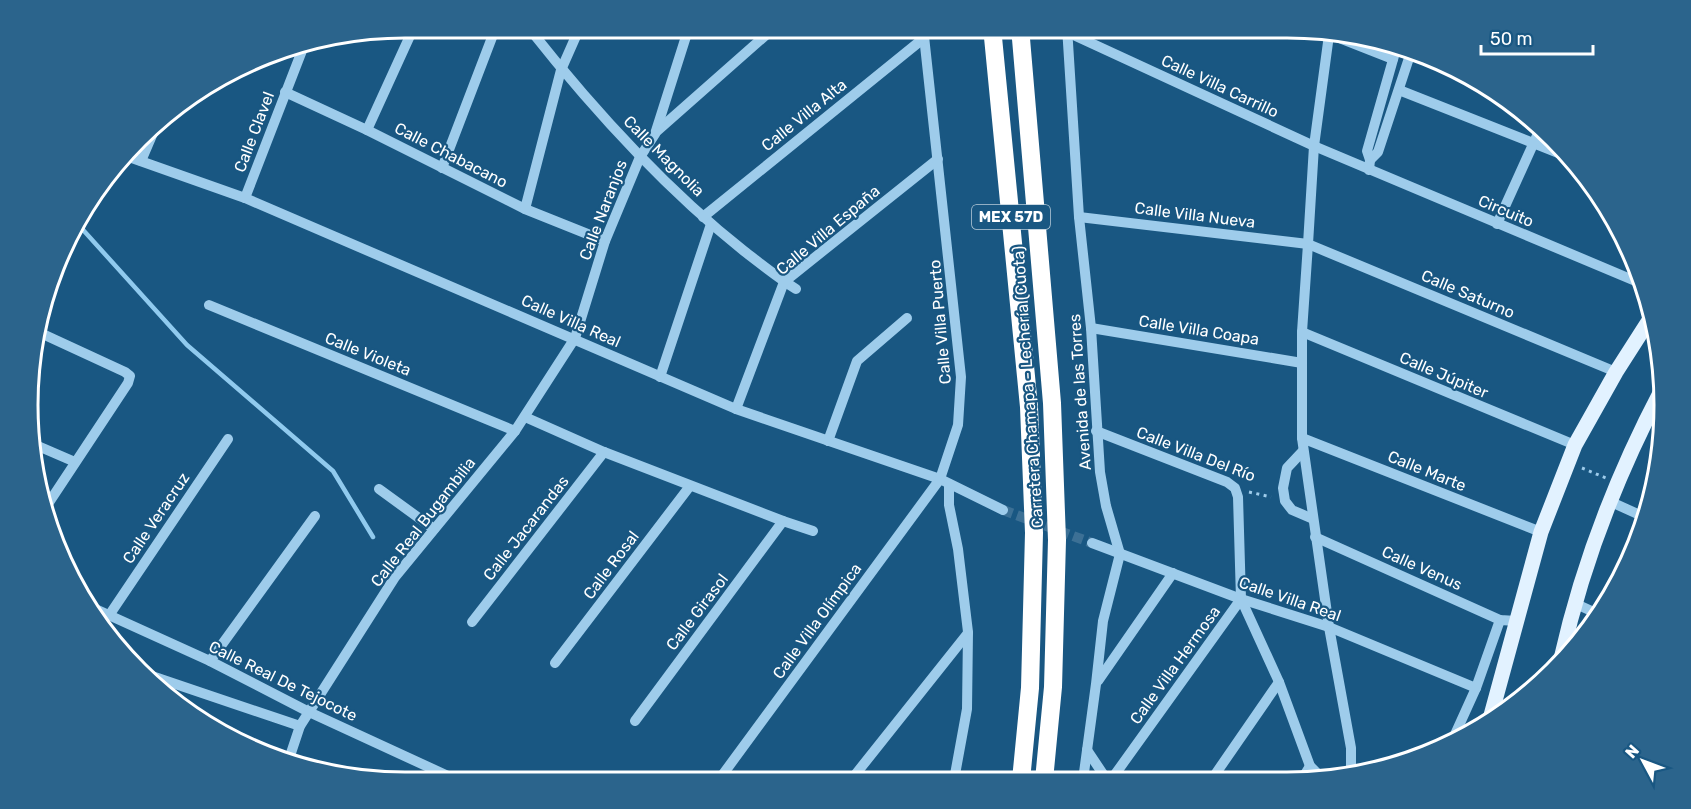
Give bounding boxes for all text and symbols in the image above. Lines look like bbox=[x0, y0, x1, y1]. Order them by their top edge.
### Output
scale bar bbox=[1481, 18, 1594, 56]
text: 50 m bbox=[1490, 28, 1533, 50]
street label: Calle Villa Carrillo bbox=[1158, 51, 1282, 121]
street label: Calle Villa Alta bbox=[758, 75, 850, 155]
street label: Calle Clavel bbox=[230, 89, 278, 175]
street label: Calle Magnolia bbox=[620, 112, 708, 200]
street label: Calle Chabacano bbox=[391, 118, 511, 192]
street label: Calle Naranjos bbox=[575, 157, 631, 263]
street label: Calle Villa España bbox=[772, 181, 884, 279]
street label: Circuito bbox=[1475, 191, 1537, 231]
street label: Calle Villa Nueva bbox=[1134, 198, 1256, 232]
road number: MEX 57D bbox=[972, 205, 1050, 229]
street label: Carretera Chamapa - Lechería (Cuota) bbox=[1009, 245, 1047, 529]
street label: Calle Villa Puerto bbox=[925, 259, 955, 385]
street label: Calle Saturno bbox=[1418, 266, 1518, 322]
street label: Calle Villa Real bbox=[518, 291, 624, 351]
street label: Calle Villa Coapa bbox=[1137, 311, 1261, 349]
street label: Avenida de las Torres bbox=[1065, 313, 1095, 471]
street label: Calle Violeta bbox=[322, 328, 414, 380]
street label: Calle Júpiter bbox=[1397, 348, 1491, 402]
street label: Calle Villa Del Río bbox=[1134, 423, 1258, 485]
street label: Calle Marte bbox=[1385, 447, 1469, 495]
street label: Calle Real Bugambilia bbox=[367, 453, 479, 591]
street label: Calle Veracruz bbox=[119, 469, 193, 567]
street label: Calle Jacarandas bbox=[479, 472, 573, 584]
street label: Calle Rosal bbox=[579, 527, 643, 603]
street label: Calle Venus bbox=[1379, 542, 1465, 594]
street label: Calle Villa Olímpica bbox=[769, 559, 865, 683]
street label: Calle Girasol bbox=[662, 570, 732, 654]
street label: Calle Villa Real bbox=[1237, 573, 1343, 625]
street label: Calle Villa Hermosa bbox=[1126, 602, 1224, 728]
street label: Calle Real De Tejocote bbox=[206, 637, 360, 725]
north arrow bbox=[1613, 731, 1673, 791]
text: N bbox=[1621, 741, 1643, 762]

